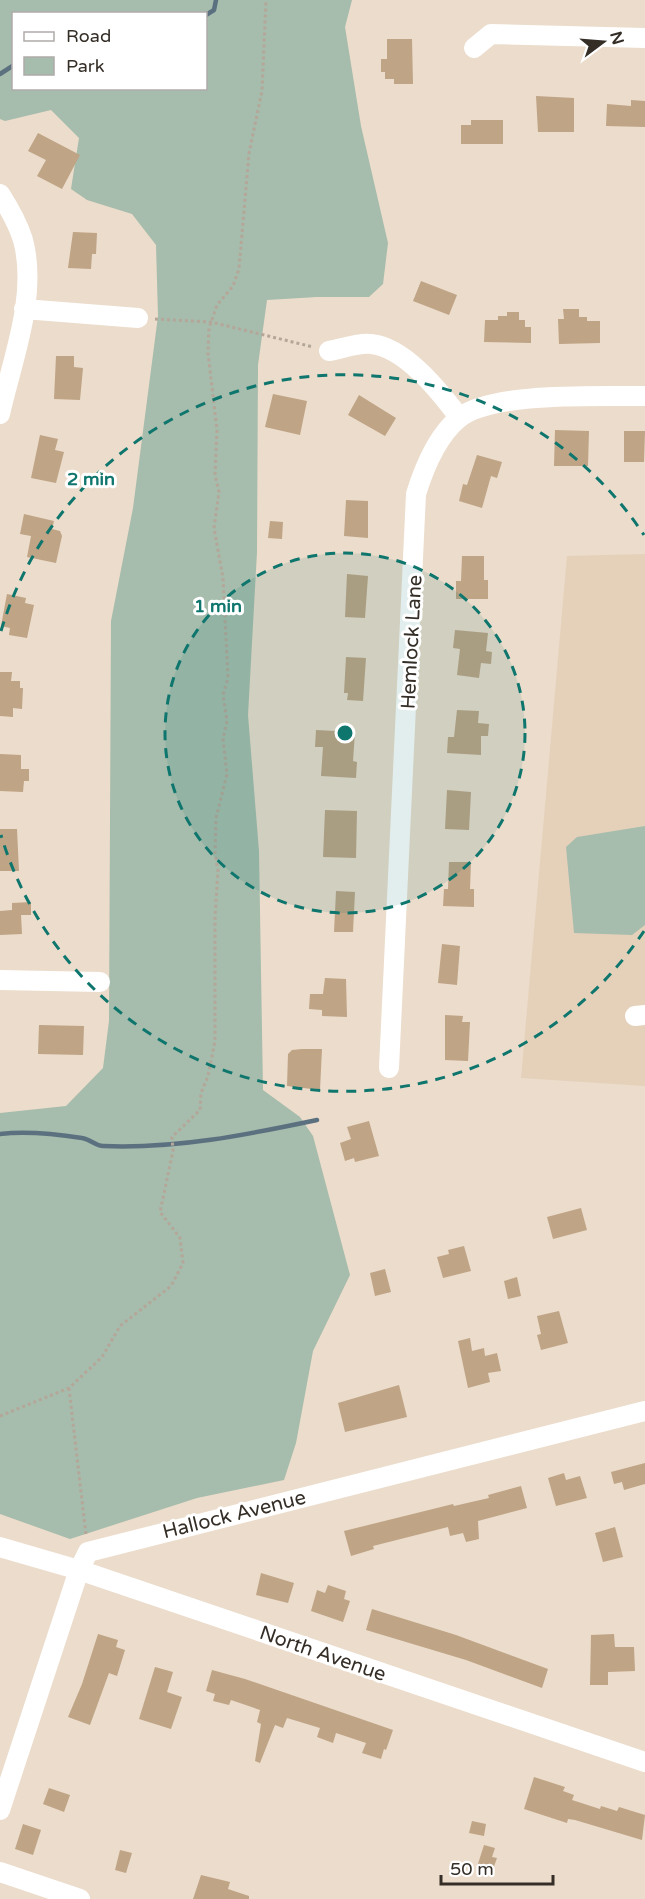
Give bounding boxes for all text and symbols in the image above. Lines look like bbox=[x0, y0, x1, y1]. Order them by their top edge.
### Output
legend bbox=[12, 12, 207, 90]
north arrow bbox=[573, 12, 633, 72]
text: Road bbox=[66, 25, 111, 47]
text: N bbox=[605, 29, 628, 47]
text: Park bbox=[66, 55, 105, 77]
text: 2 min bbox=[67, 468, 115, 490]
street label: Hemlock Lane bbox=[396, 574, 428, 710]
text: 1 min bbox=[194, 595, 242, 617]
centre of rings bbox=[335, 723, 355, 743]
street label: Hallock Avenue bbox=[160, 1486, 308, 1544]
street label: North Avenue bbox=[256, 1621, 389, 1687]
scale bar bbox=[441, 1848, 554, 1886]
text: 50 m bbox=[450, 1858, 494, 1880]

